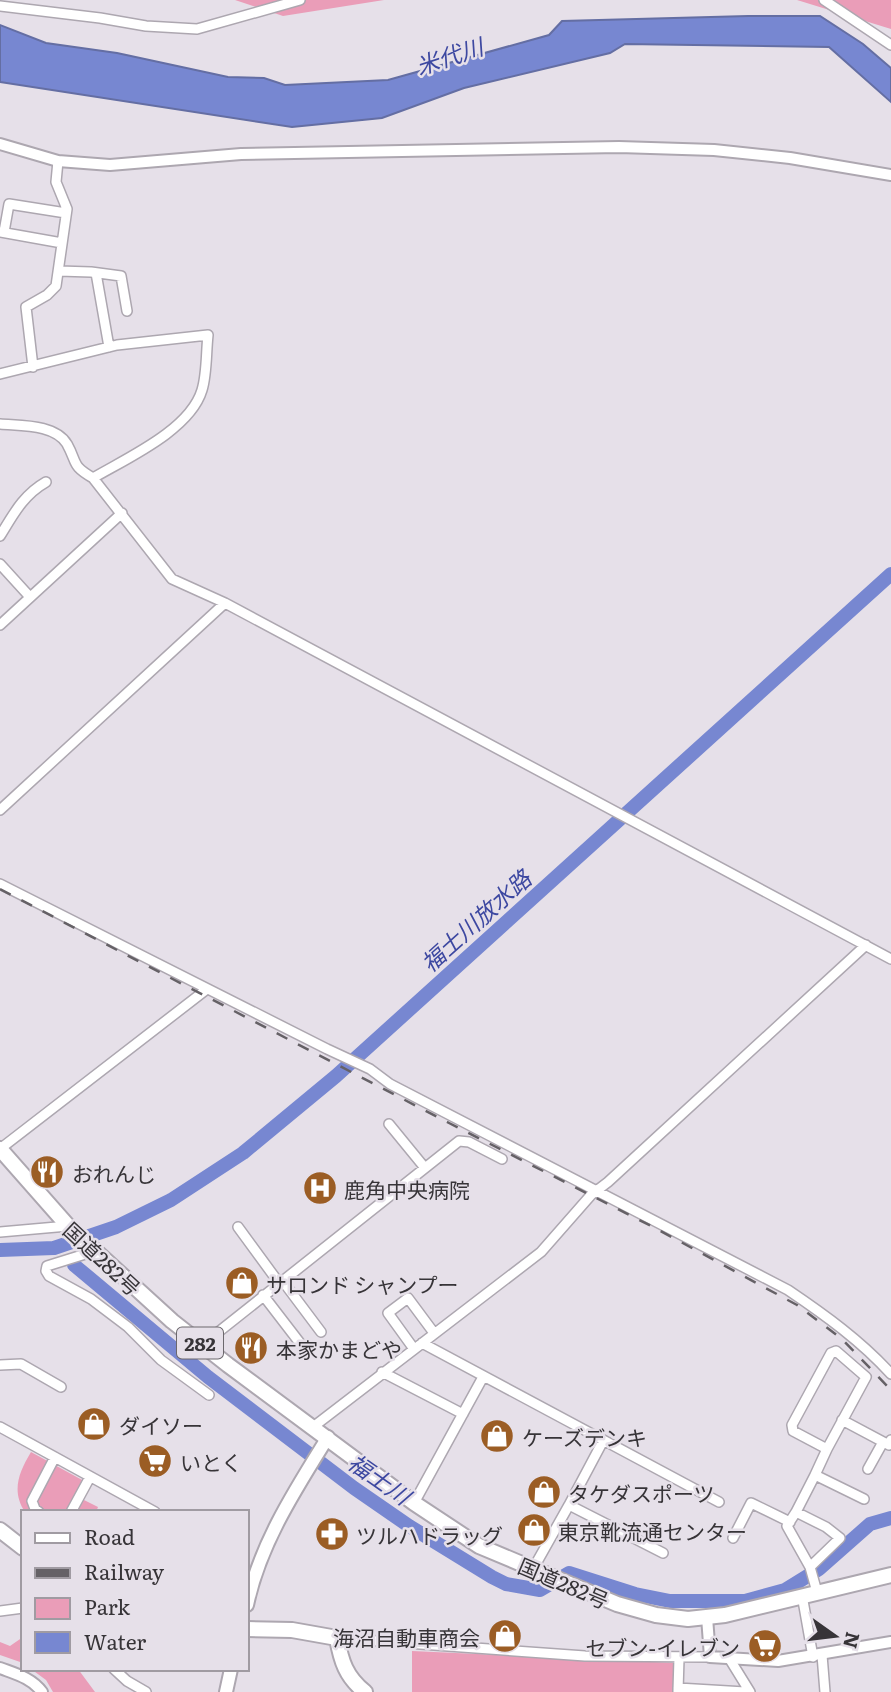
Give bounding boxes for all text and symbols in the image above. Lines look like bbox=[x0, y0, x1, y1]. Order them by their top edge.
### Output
water label: 米代川 bbox=[411, 27, 490, 82]
water label: 福士川放水路 bbox=[412, 860, 539, 979]
restaurant icon: おれんじ bbox=[28, 1153, 66, 1191]
place label: おれんじ bbox=[72, 1157, 156, 1188]
hospital icon: 鹿角中央病院 bbox=[301, 1169, 339, 1207]
place label: 鹿角中央病院 bbox=[344, 1173, 470, 1204]
street label: 国道282号 bbox=[57, 1214, 149, 1302]
shop icon: サロンド シャンプー bbox=[223, 1264, 261, 1302]
place label: サロンド シャンプー bbox=[266, 1268, 459, 1299]
road number: 282 bbox=[177, 1328, 223, 1358]
restaurant icon: 本家かまどや bbox=[232, 1329, 270, 1367]
place label: 本家かまどや bbox=[276, 1333, 402, 1364]
shop icon: ダイソー bbox=[75, 1405, 113, 1443]
place label: ダイソー bbox=[119, 1409, 203, 1440]
shop icon: ケーズデンキ bbox=[478, 1417, 516, 1455]
place label: ケーズデンキ bbox=[522, 1421, 647, 1452]
supermarket icon: いとく bbox=[136, 1442, 174, 1480]
water label: 福士川 bbox=[342, 1444, 420, 1513]
place label: いとく bbox=[180, 1446, 242, 1477]
shop icon: タケダスポーツ bbox=[525, 1473, 563, 1511]
place label: タケダスポーツ bbox=[568, 1477, 715, 1508]
legend bbox=[21, 1510, 248, 1671]
shop icon: 東京靴流通センター bbox=[515, 1511, 553, 1549]
pharmacy icon: ツルハドラッグ bbox=[313, 1515, 351, 1553]
place label: 東京靴流通センター bbox=[558, 1515, 747, 1546]
place label: ツルハドラッグ bbox=[356, 1519, 503, 1550]
text: Road bbox=[84, 1520, 135, 1551]
street label: 国道282号 bbox=[514, 1549, 614, 1615]
text: Railway bbox=[84, 1555, 165, 1586]
text: Park bbox=[84, 1590, 130, 1621]
north arrow bbox=[800, 1601, 870, 1671]
shop icon: 海沼自動車商会 bbox=[486, 1617, 524, 1655]
place label: 海沼自動車商会 bbox=[333, 1621, 480, 1652]
text: Water bbox=[84, 1625, 146, 1656]
supermarket icon: セブン-イレブン bbox=[746, 1627, 784, 1665]
text: N bbox=[837, 1629, 868, 1652]
place label: セブン-イレブン bbox=[586, 1631, 740, 1662]

